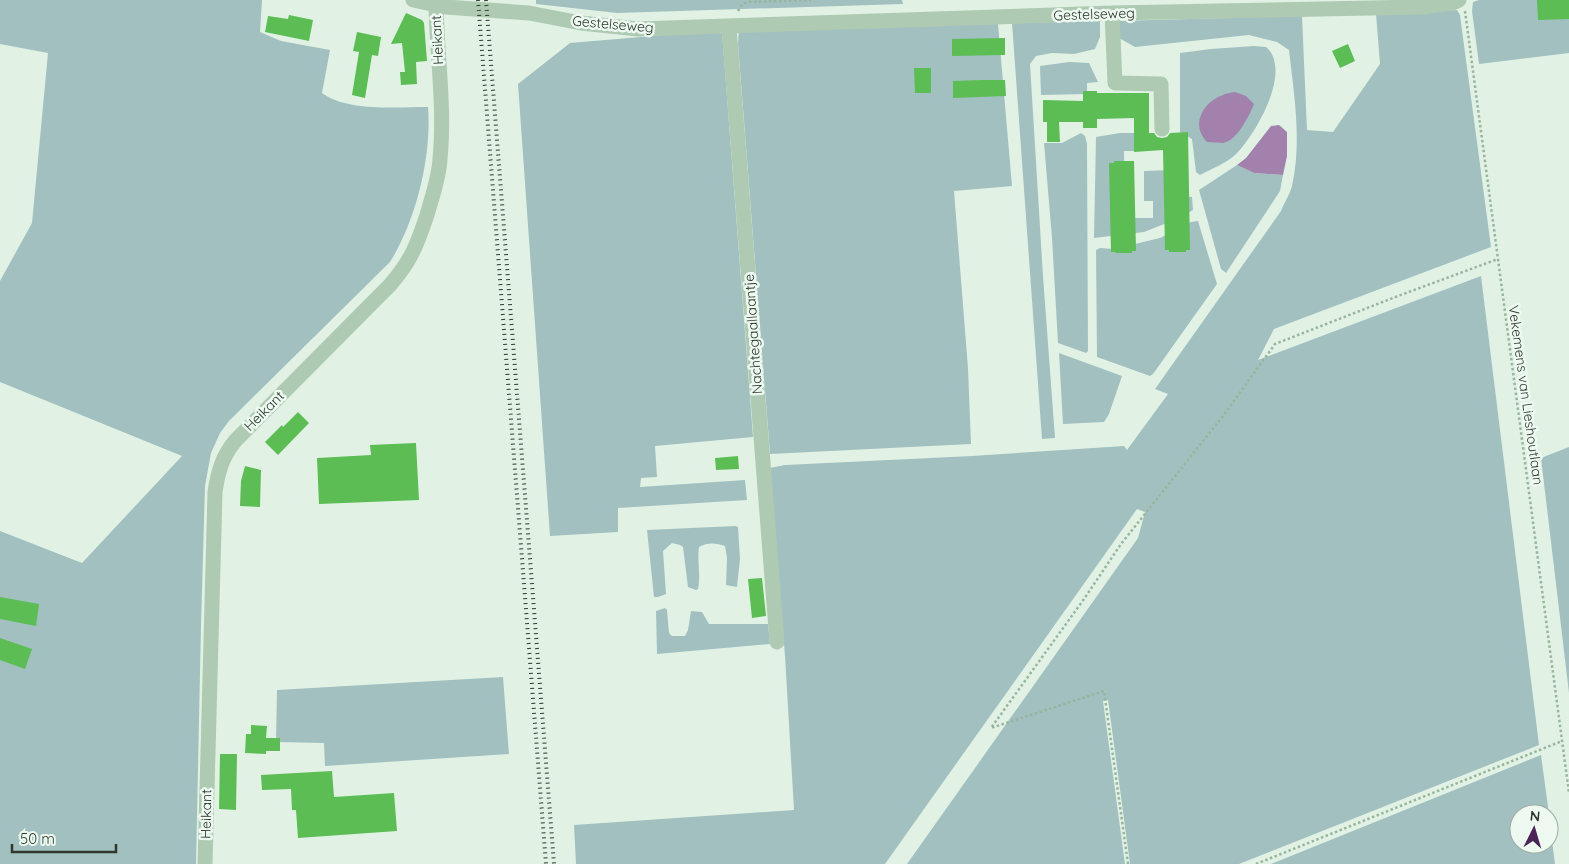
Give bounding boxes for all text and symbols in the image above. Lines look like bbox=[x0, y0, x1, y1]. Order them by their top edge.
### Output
street label: Gestelseweg bbox=[1053, 4, 1135, 24]
street label: Gestelseweg bbox=[572, 11, 654, 37]
street label: Heikant bbox=[427, 14, 447, 65]
street label: Nachtegaallaantje bbox=[740, 273, 766, 395]
street label: Vekemens van Lieshoutlaan bbox=[1504, 304, 1548, 486]
street label: Heikant bbox=[240, 387, 288, 435]
street label: Heikant bbox=[197, 789, 215, 839]
north arrow bbox=[1509, 804, 1559, 854]
text: N bbox=[1529, 807, 1541, 825]
scale bar bbox=[12, 822, 116, 854]
text: 50 m bbox=[20, 829, 55, 848]

